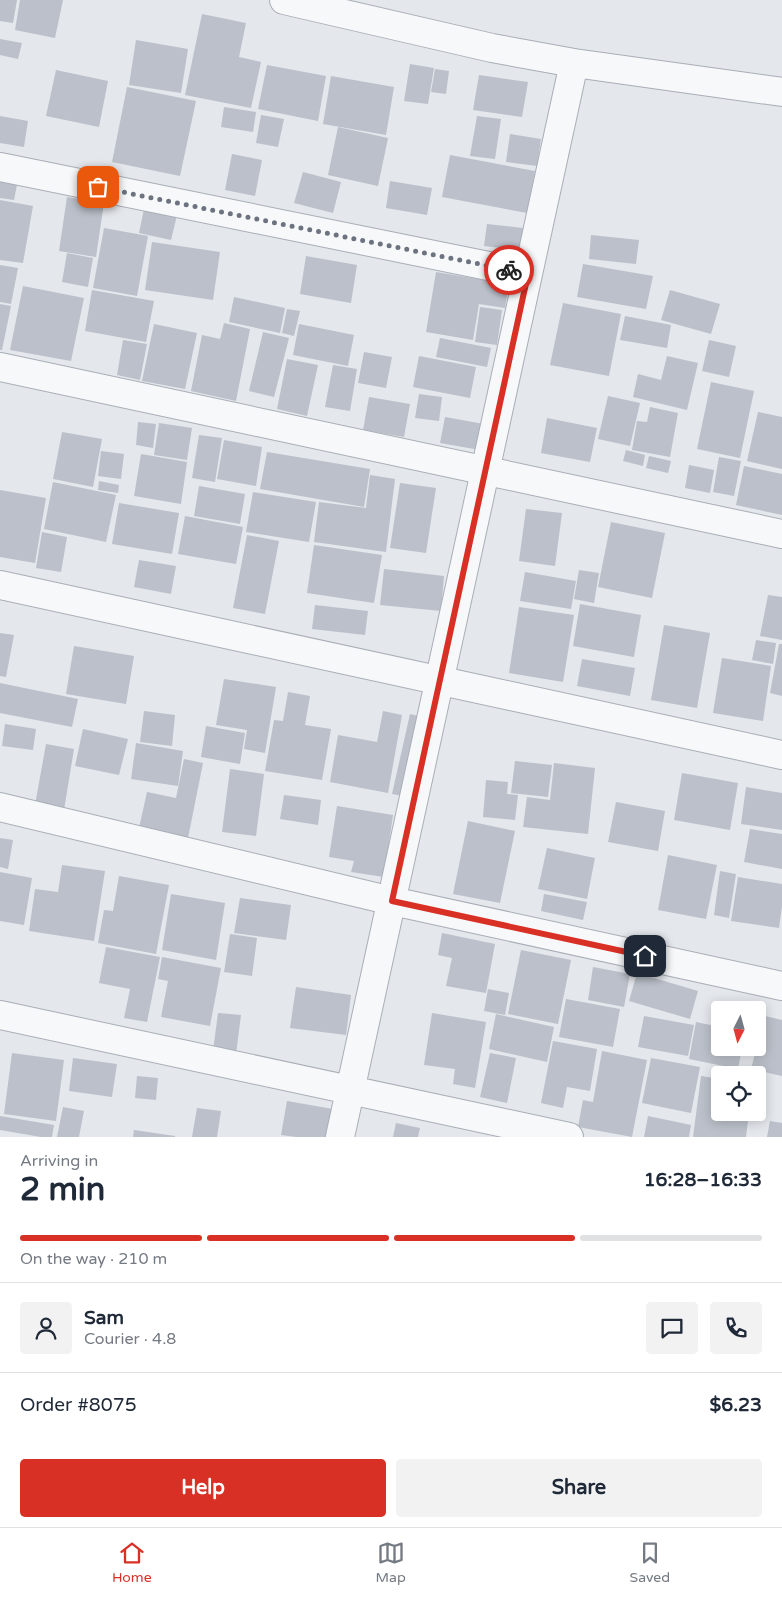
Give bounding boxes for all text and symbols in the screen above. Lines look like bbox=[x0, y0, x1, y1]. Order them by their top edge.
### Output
pin bbox=[77, 166, 119, 208]
icon: bag bbox=[84, 173, 112, 201]
courier bbox=[484, 245, 534, 295]
icon: bike bbox=[495, 256, 523, 284]
pin bbox=[624, 935, 666, 977]
icon: home bbox=[631, 942, 659, 970]
north arrow bbox=[711, 1001, 766, 1056]
map controls bbox=[711, 1001, 766, 1121]
button: locate bbox=[711, 1066, 766, 1121]
text: Arriving in bbox=[20, 1151, 98, 1171]
text: 16:28–16:33 bbox=[644, 1169, 762, 1191]
text: 2 min bbox=[20, 1171, 105, 1209]
text: On the way · 210 m bbox=[20, 1249, 167, 1269]
button: person bbox=[20, 1302, 72, 1354]
button: chat bbox=[646, 1302, 698, 1354]
button: phone bbox=[710, 1302, 762, 1354]
text: Sam bbox=[84, 1307, 124, 1329]
text: Courier · 4.8 bbox=[84, 1329, 176, 1349]
text: Order #8075 bbox=[20, 1394, 137, 1416]
text: $6.23 bbox=[710, 1394, 762, 1416]
button: Help bbox=[20, 1459, 386, 1517]
button: Share bbox=[396, 1459, 762, 1517]
tab: Home bbox=[112, 1539, 152, 1586]
tab: Map bbox=[375, 1539, 406, 1586]
tab: Saved bbox=[630, 1539, 670, 1586]

